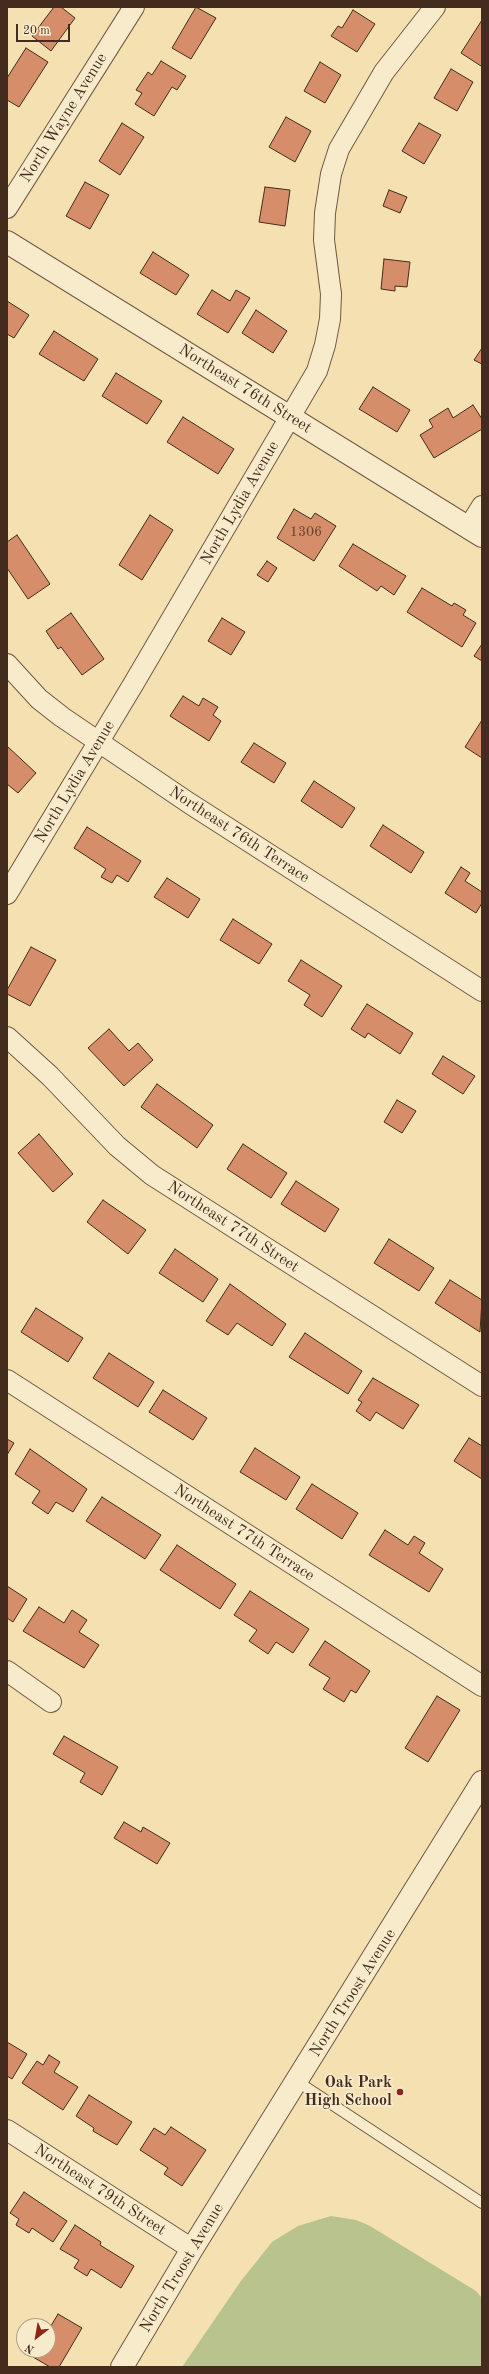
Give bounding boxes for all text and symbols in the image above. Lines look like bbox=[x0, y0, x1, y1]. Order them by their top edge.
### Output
scale bar bbox=[18, 16, 72, 42]
text: 20 m bbox=[23, 25, 50, 37]
street label: North Wayne Avenue bbox=[16, 50, 112, 186]
street label: Northeast 76th Street bbox=[175, 340, 315, 438]
street label: North Lydia Avenue bbox=[197, 438, 283, 568]
house number: 1306 bbox=[290, 524, 322, 540]
street label: North Lydia Avenue bbox=[31, 717, 119, 847]
street label: Northeast 76th Terrace bbox=[165, 782, 313, 888]
street label: Northeast 77th Street bbox=[164, 1177, 302, 1277]
street label: Northeast 77th Terrace bbox=[170, 1480, 318, 1586]
street label: North Troost Avenue bbox=[306, 1925, 400, 2061]
place label: Oak Park High School bbox=[304, 2073, 392, 2111]
marker: Oak Park High School bbox=[395, 2087, 405, 2097]
street label: Northeast 79th Street bbox=[31, 2140, 169, 2240]
street label: North Troost Avenue bbox=[136, 2200, 228, 2336]
north arrow bbox=[16, 2318, 56, 2358]
text: N bbox=[24, 2341, 37, 2355]

